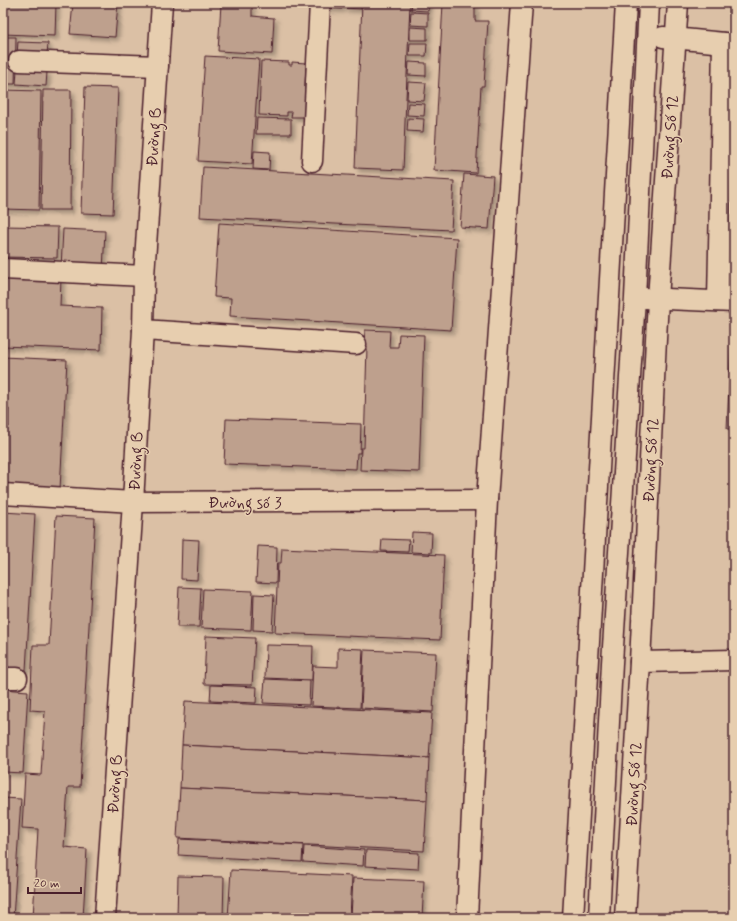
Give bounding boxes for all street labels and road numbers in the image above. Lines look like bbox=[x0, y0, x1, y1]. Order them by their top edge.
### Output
street label: Đường Số 12 bbox=[657, 94, 685, 180]
street label: Đường B bbox=[142, 107, 168, 167]
street label: Đường Số 12 bbox=[639, 417, 665, 503]
street label: Đường B bbox=[124, 431, 150, 491]
street label: Đường số 3 bbox=[208, 493, 282, 515]
street label: Đường Số 12 bbox=[622, 741, 648, 827]
street label: Đường B bbox=[103, 754, 129, 814]

